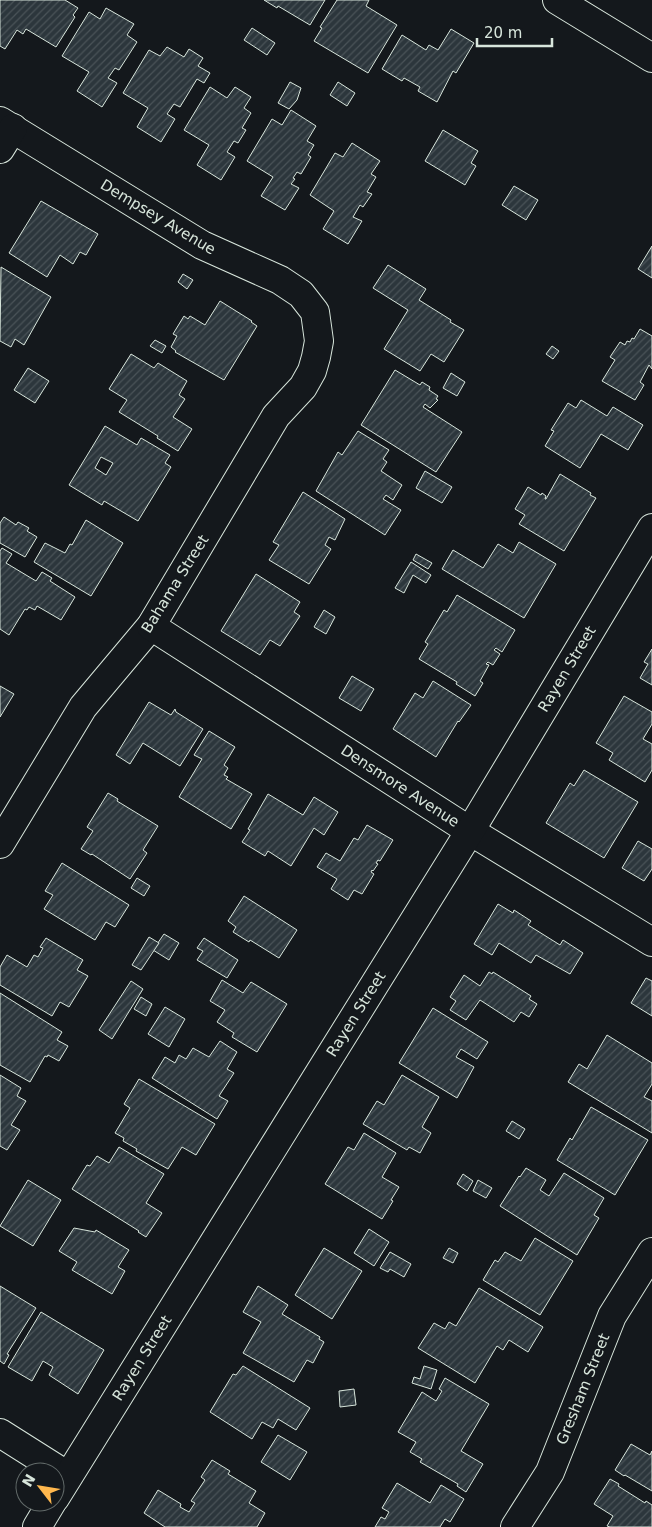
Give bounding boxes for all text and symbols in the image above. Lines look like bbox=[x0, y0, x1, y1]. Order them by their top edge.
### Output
scale bar bbox=[477, 15, 552, 47]
text: 20 m bbox=[484, 24, 522, 42]
street label: Dempsey Avenue bbox=[97, 175, 219, 259]
street label: Bahama Street bbox=[138, 532, 212, 636]
street label: Rayen Street bbox=[534, 623, 600, 715]
street label: Densmore Avenue bbox=[337, 741, 463, 831]
street label: Rayen Street bbox=[323, 968, 389, 1060]
street label: Rayen Street bbox=[109, 1312, 175, 1404]
street label: Gresham Street bbox=[553, 1331, 614, 1447]
north arrow bbox=[15, 1462, 65, 1512]
text: N bbox=[19, 1471, 39, 1489]

